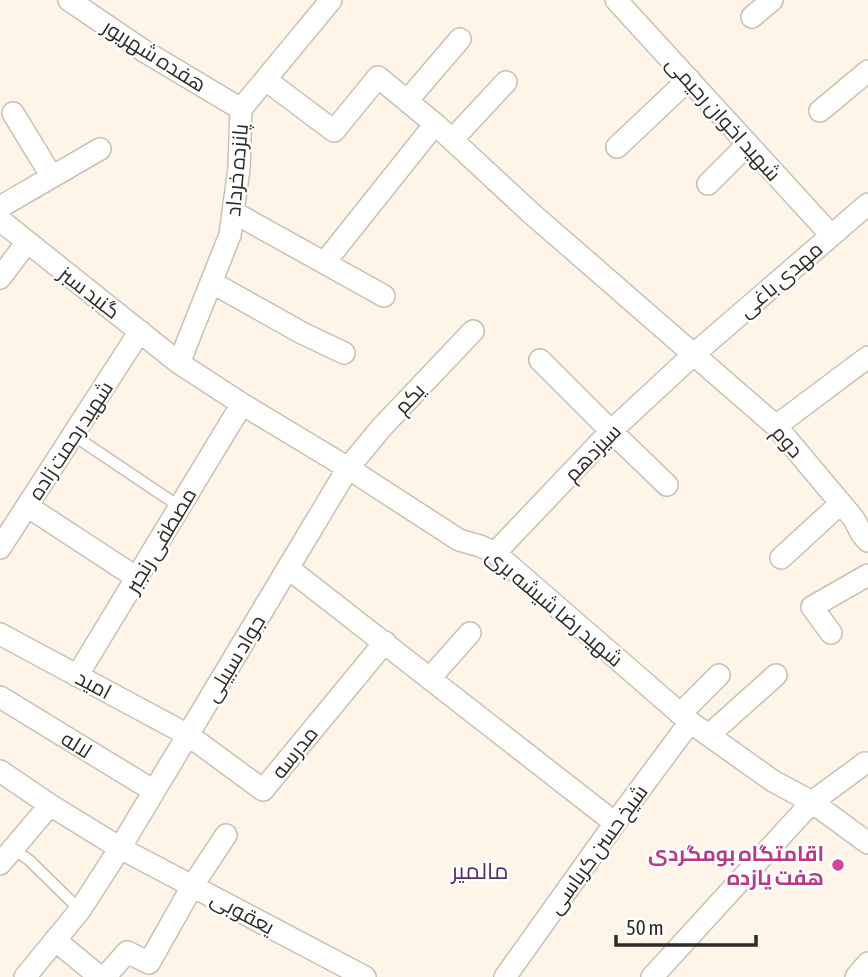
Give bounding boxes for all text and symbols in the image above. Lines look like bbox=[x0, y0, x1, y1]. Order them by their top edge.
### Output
street label: هفده شهریور bbox=[97, 13, 211, 98]
street label: شهید اخوان رحیمی bbox=[660, 51, 786, 187]
street label: پانزده خرداد bbox=[220, 122, 255, 218]
street label: مهدی باغی bbox=[733, 236, 828, 323]
street label: گنبد سبز bbox=[53, 260, 125, 324]
street label: شهید رحمت زاده bbox=[23, 376, 119, 505]
street label: یکم bbox=[389, 377, 432, 420]
street label: سیزدهم bbox=[559, 418, 627, 488]
street label: دوم bbox=[765, 420, 808, 464]
street label: مصطفی رنجبر bbox=[119, 483, 202, 599]
street label: شهید رضا شیشه بری bbox=[481, 543, 628, 673]
street label: جواد سبیلی bbox=[199, 610, 271, 707]
street label: امید bbox=[72, 665, 116, 703]
street label: مدرسه bbox=[266, 721, 323, 783]
street label: لاله bbox=[57, 725, 97, 763]
street label: شیخ حسن کرباسی bbox=[542, 780, 654, 920]
place label: اقامتگاه بومگردی هفت یازده bbox=[648, 841, 824, 890]
marker: اقامتگاه بومگردی هفت یازده bbox=[830, 857, 846, 873]
district label: مالمیر bbox=[449, 858, 509, 884]
street label: یعقوبی bbox=[206, 885, 279, 941]
scale bar bbox=[616, 904, 756, 948]
text: 50 m bbox=[626, 915, 664, 939]

